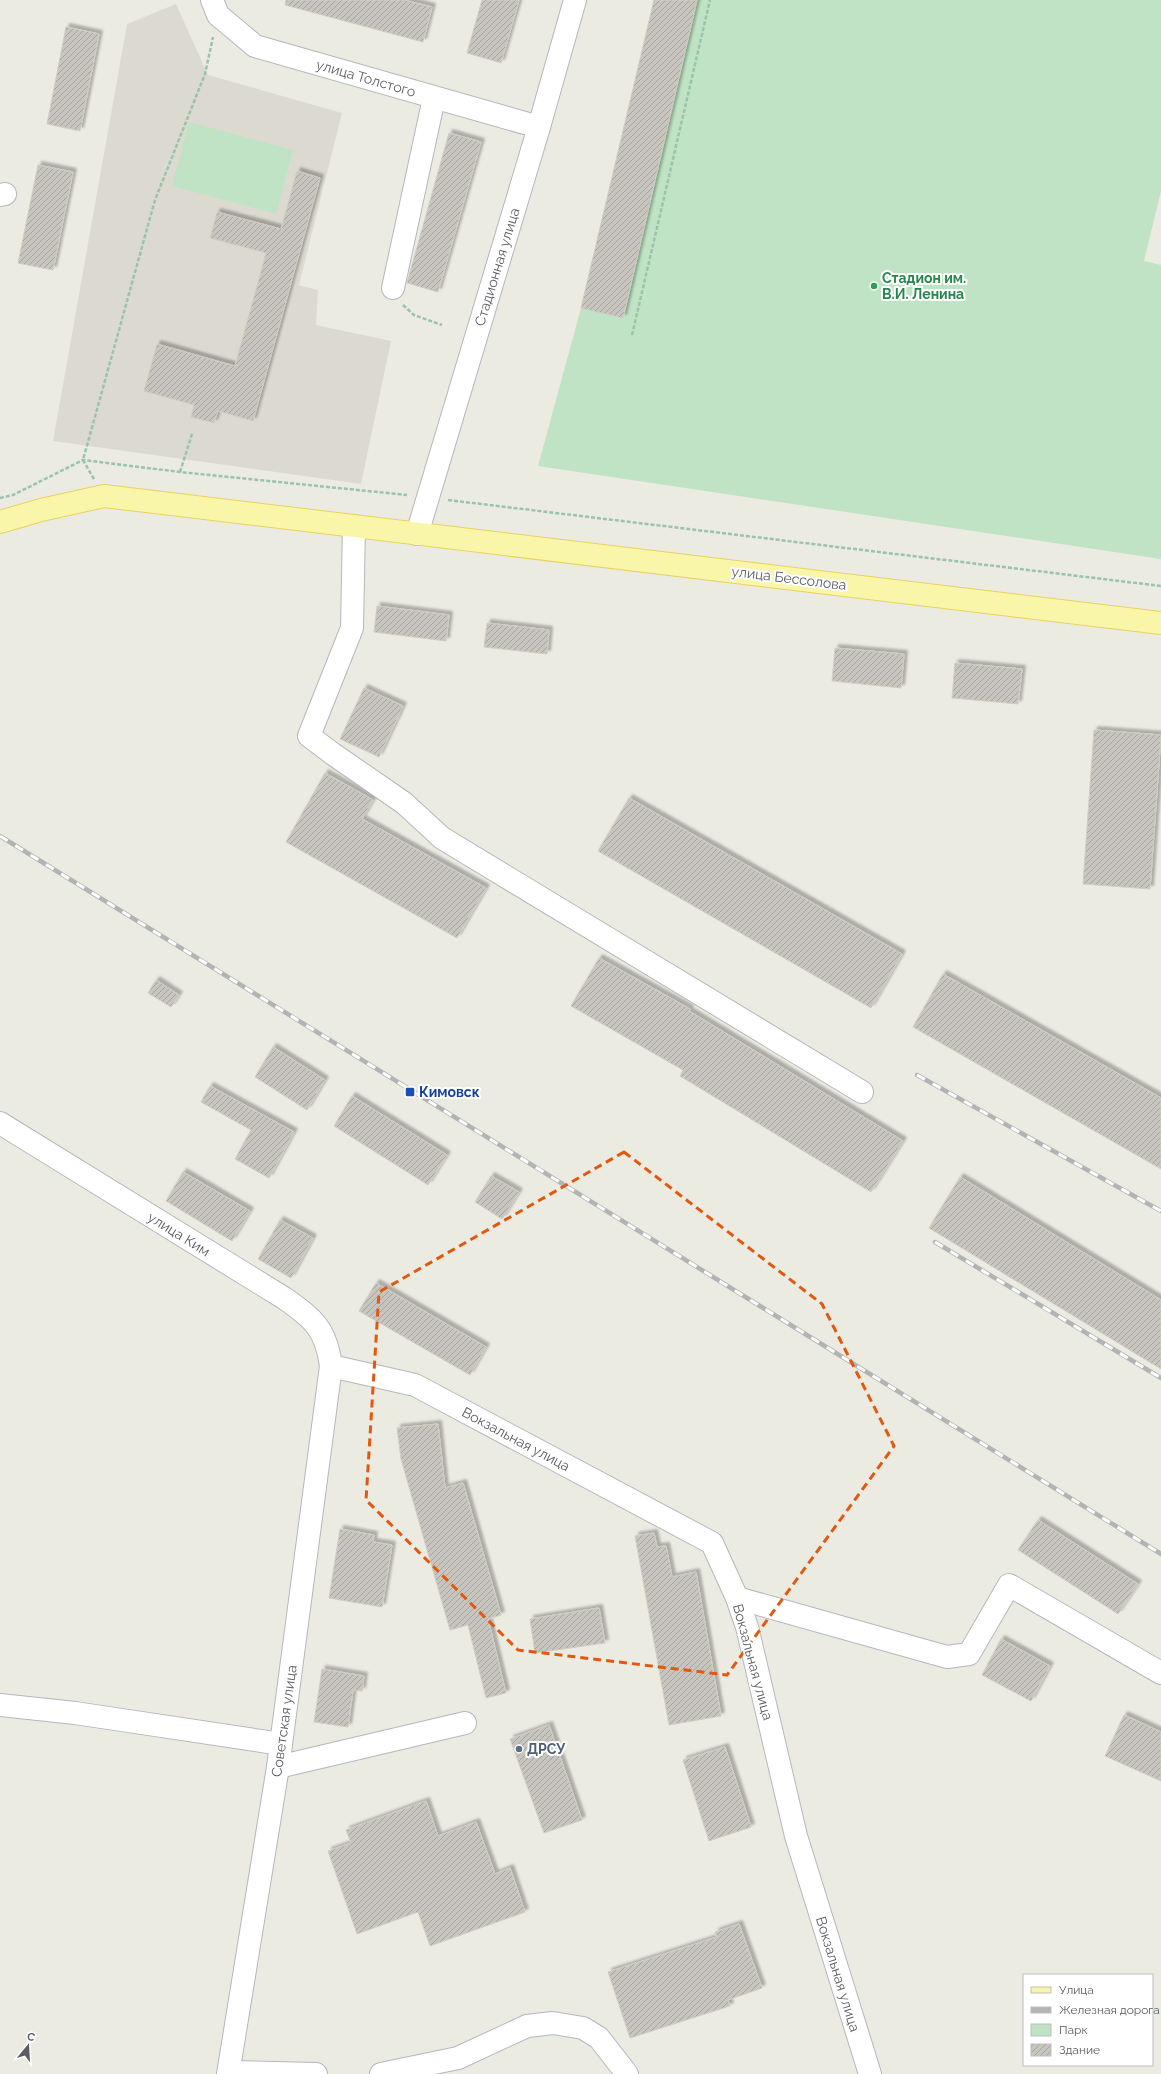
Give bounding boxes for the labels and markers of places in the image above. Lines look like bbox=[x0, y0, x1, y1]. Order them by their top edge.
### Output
place label: Стадион им. В.И. Ленина bbox=[882, 270, 966, 302]
marker: Стадион им. В.И. Ленина bbox=[869, 281, 879, 291]
place label: Кимовск bbox=[419, 1084, 480, 1100]
marker: Кимовск bbox=[404, 1086, 416, 1098]
place label: ДРСУ bbox=[527, 1741, 566, 1757]
marker: ДРСУ bbox=[514, 1744, 524, 1754]

